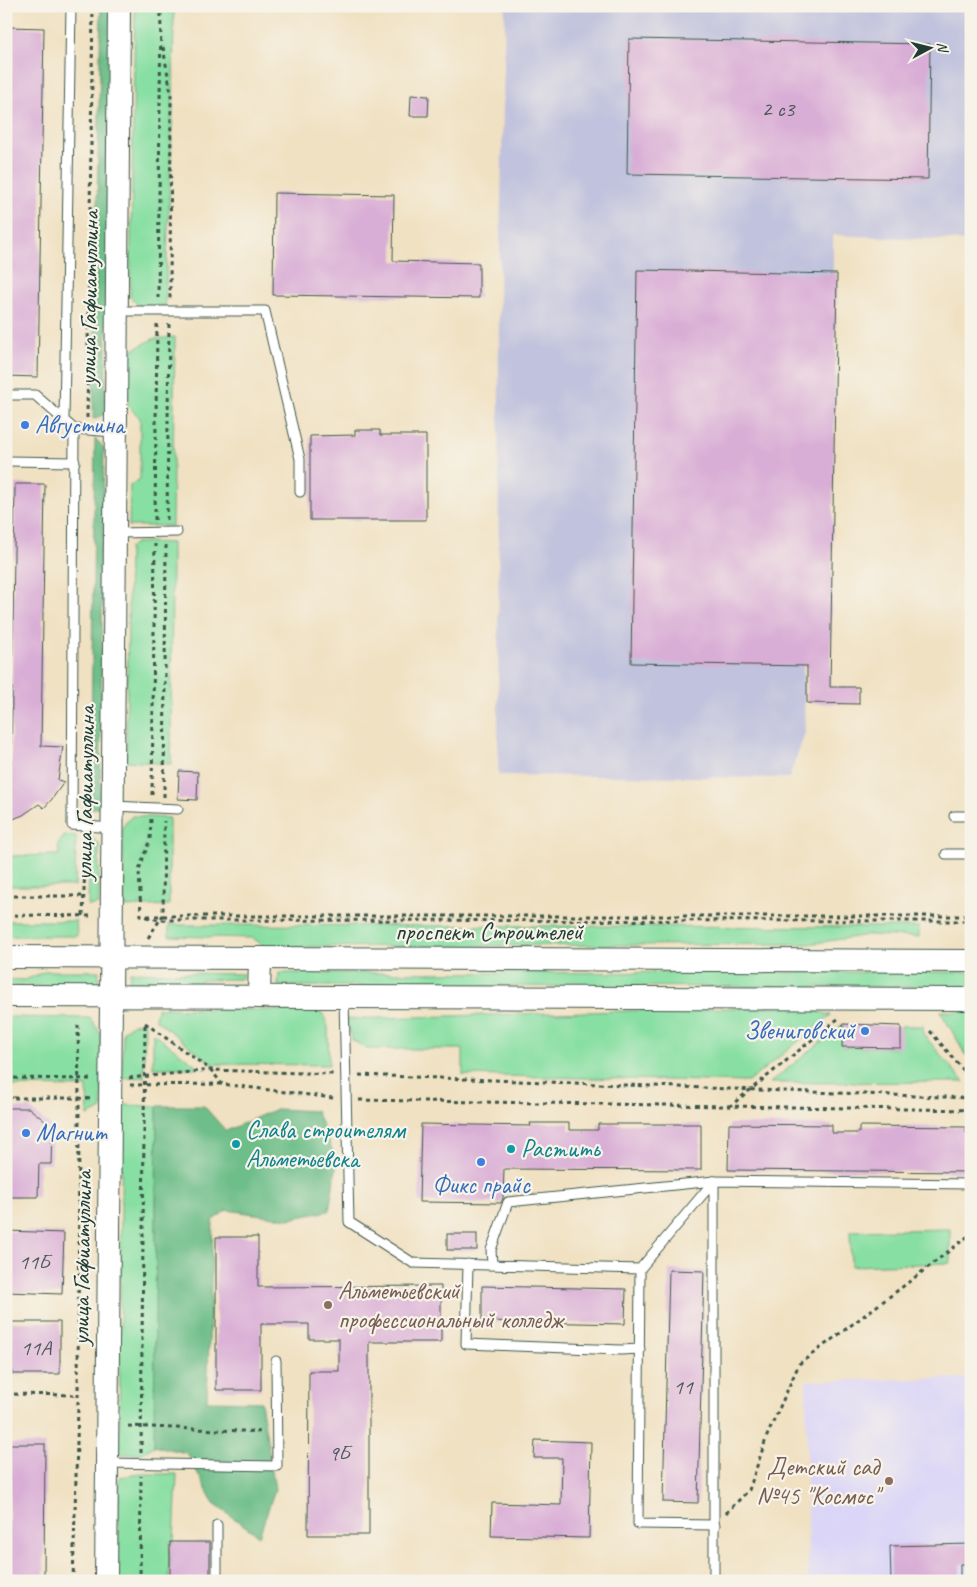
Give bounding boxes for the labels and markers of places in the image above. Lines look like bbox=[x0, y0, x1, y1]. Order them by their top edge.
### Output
place label: Августина bbox=[35, 409, 127, 441]
marker: Августина bbox=[19, 419, 31, 431]
place label: Звениговский bbox=[744, 1015, 857, 1047]
marker: Звениговский bbox=[859, 1025, 871, 1037]
place label: Слава строителям Альметьевска bbox=[246, 1114, 407, 1175]
place label: Магнит bbox=[36, 1117, 108, 1149]
marker: Магнит bbox=[20, 1127, 32, 1139]
place label: Растить bbox=[521, 1133, 602, 1165]
marker: Слава строителям Альметьевска bbox=[230, 1138, 242, 1150]
marker: Растить bbox=[505, 1143, 517, 1155]
marker: Фикс прайс bbox=[475, 1156, 487, 1168]
place label: Фикс прайс bbox=[432, 1169, 531, 1201]
place label: Альметьевский профессиональный колледж bbox=[338, 1275, 565, 1336]
marker: Альметьевский профессиональный колледж bbox=[322, 1299, 334, 1311]
place label: Детский сад №45 "Космос" bbox=[756, 1451, 884, 1512]
marker: Детский сад №45 "Космос" bbox=[883, 1475, 895, 1487]

